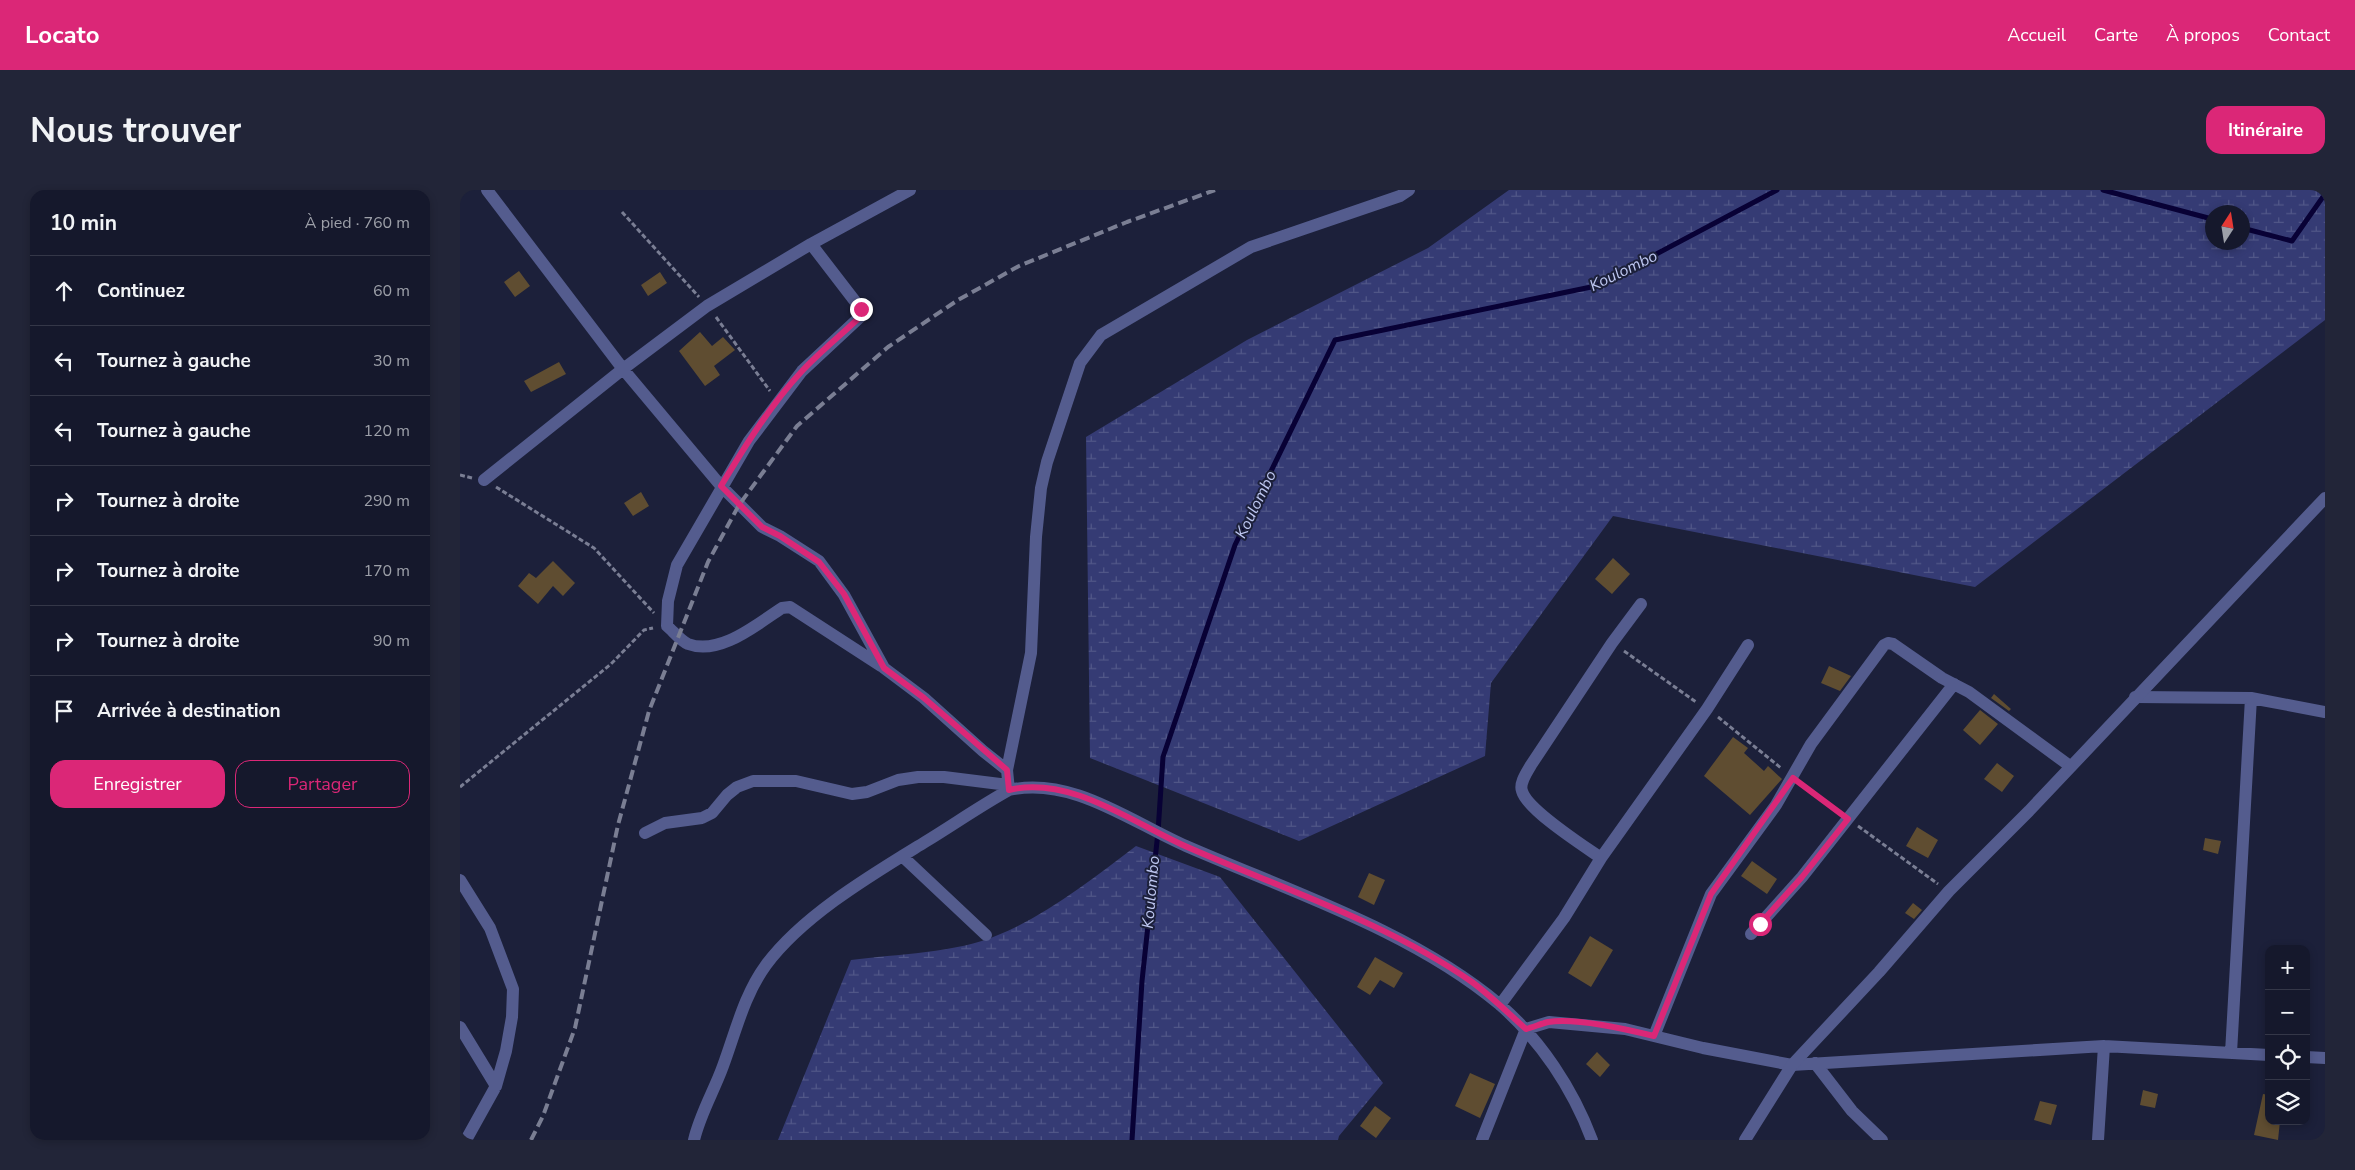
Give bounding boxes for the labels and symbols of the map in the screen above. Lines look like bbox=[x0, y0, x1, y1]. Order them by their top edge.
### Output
north arrow bbox=[2205, 205, 2250, 250]
water label: Koulombo bbox=[1586, 245, 1661, 297]
route end bbox=[850, 298, 873, 321]
water label: Koulombo bbox=[1230, 467, 1282, 542]
water label: Koulombo bbox=[1137, 855, 1165, 929]
route start bbox=[1749, 913, 1772, 936]

